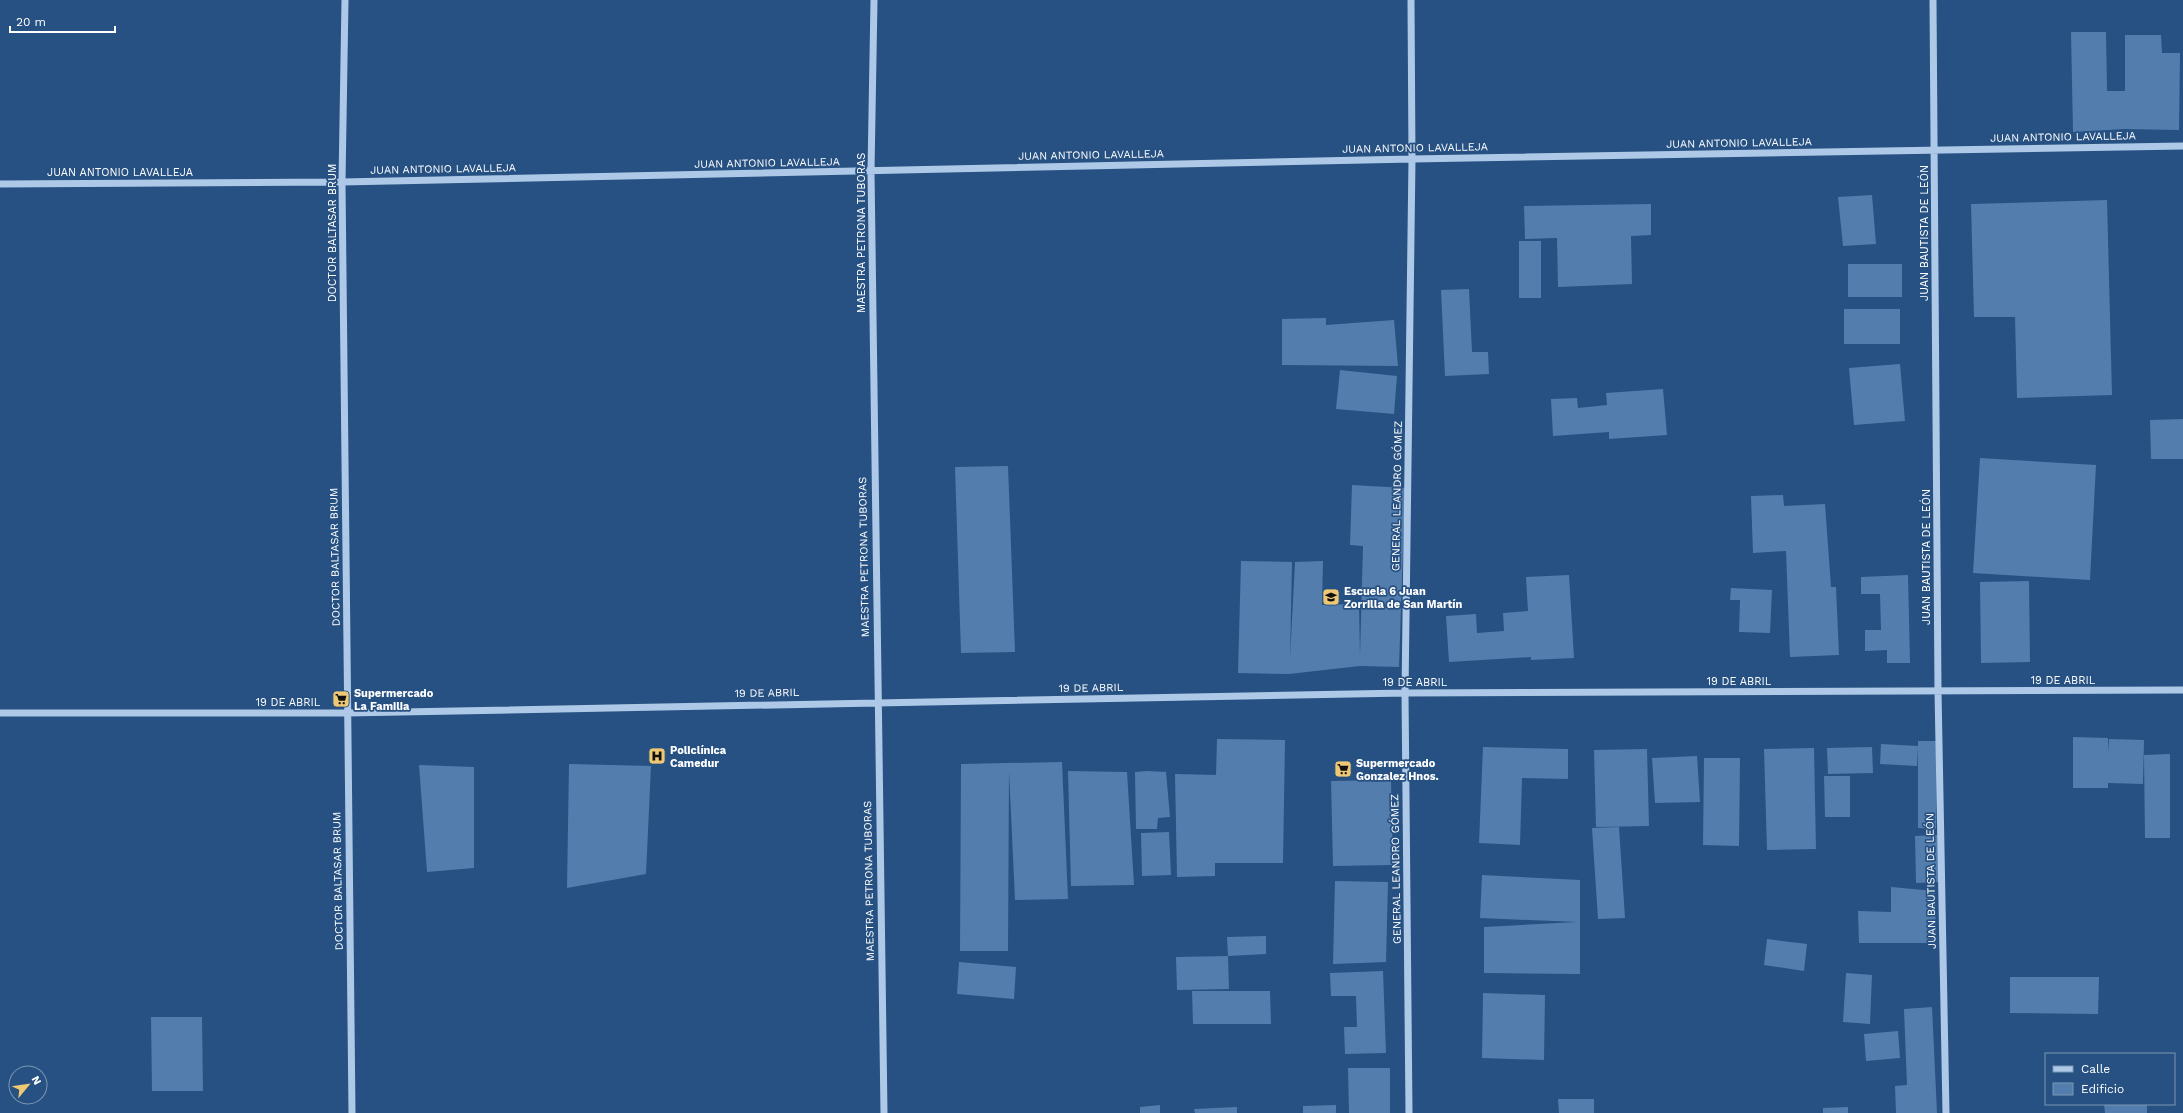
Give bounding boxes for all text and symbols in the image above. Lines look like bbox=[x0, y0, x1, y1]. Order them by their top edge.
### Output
scale bar bbox=[10, 8, 115, 34]
text: 20 m bbox=[16, 15, 46, 29]
street label: JUAN ANTONIO LAVALLEJA bbox=[1990, 129, 2136, 145]
street label: JUAN ANTONIO LAVALLEJA bbox=[1666, 135, 1812, 151]
street label: JUAN ANTONIO LAVALLEJA bbox=[1342, 140, 1488, 156]
street label: JUAN ANTONIO LAVALLEJA bbox=[1018, 147, 1164, 163]
street label: MAESTRA PETRONA TUBORAS bbox=[855, 153, 868, 313]
street label: JUAN ANTONIO LAVALLEJA bbox=[694, 155, 840, 171]
street label: JUAN ANTONIO LAVALLEJA bbox=[370, 161, 516, 177]
street label: DOCTOR BALTASAR BRUM bbox=[326, 164, 339, 302]
street label: JUAN BAUTISTA DE LEÓN bbox=[1917, 165, 1931, 301]
street label: JUAN ANTONIO LAVALLEJA bbox=[47, 166, 193, 179]
street label: GENERAL LEANDRO GÓMEZ bbox=[1388, 421, 1405, 571]
street label: MAESTRA PETRONA TUBORAS bbox=[856, 477, 872, 637]
street label: DOCTOR BALTASAR BRUM bbox=[327, 488, 343, 626]
street label: JUAN BAUTISTA DE LEÓN bbox=[1919, 489, 1933, 625]
place label: Escuela 6 Juan Zorrilla de San Martín bbox=[1344, 585, 1463, 611]
school or university icon: Escuela 6 Juan Zorrilla de San Martín bbox=[1321, 587, 1341, 607]
street label: 19 DE ABRIL bbox=[2031, 674, 2096, 687]
street label: 19 DE ABRIL bbox=[1707, 675, 1772, 688]
street label: 19 DE ABRIL bbox=[1383, 676, 1448, 689]
street label: 19 DE ABRIL bbox=[1059, 681, 1124, 695]
street label: 19 DE ABRIL bbox=[735, 686, 800, 700]
place label: Supermercado La Familia bbox=[354, 687, 434, 713]
supermarket icon: Supermercado La Familia bbox=[331, 689, 351, 709]
street label: 19 DE ABRIL bbox=[256, 696, 321, 709]
place label: Policlínica Camedur bbox=[670, 744, 727, 770]
hospital icon: Policlínica Camedur bbox=[647, 746, 667, 766]
place label: Supermercado Gonzalez Hnos. bbox=[1356, 757, 1439, 783]
supermarket icon: Supermercado Gonzalez Hnos. bbox=[1333, 759, 1353, 779]
street label: GENERAL LEANDRO GÓMEZ bbox=[1387, 794, 1404, 944]
street label: MAESTRA PETRONA TUBORAS bbox=[861, 801, 877, 961]
street label: DOCTOR BALTASAR BRUM bbox=[330, 812, 346, 950]
street label: JUAN BAUTISTA DE LEÓN bbox=[1922, 813, 1939, 949]
legend bbox=[2045, 1053, 2175, 1105]
text: Calle bbox=[2081, 1062, 2110, 1076]
north arrow bbox=[8, 1065, 48, 1105]
text: N bbox=[29, 1074, 44, 1087]
text: Edificio bbox=[2081, 1082, 2124, 1096]

